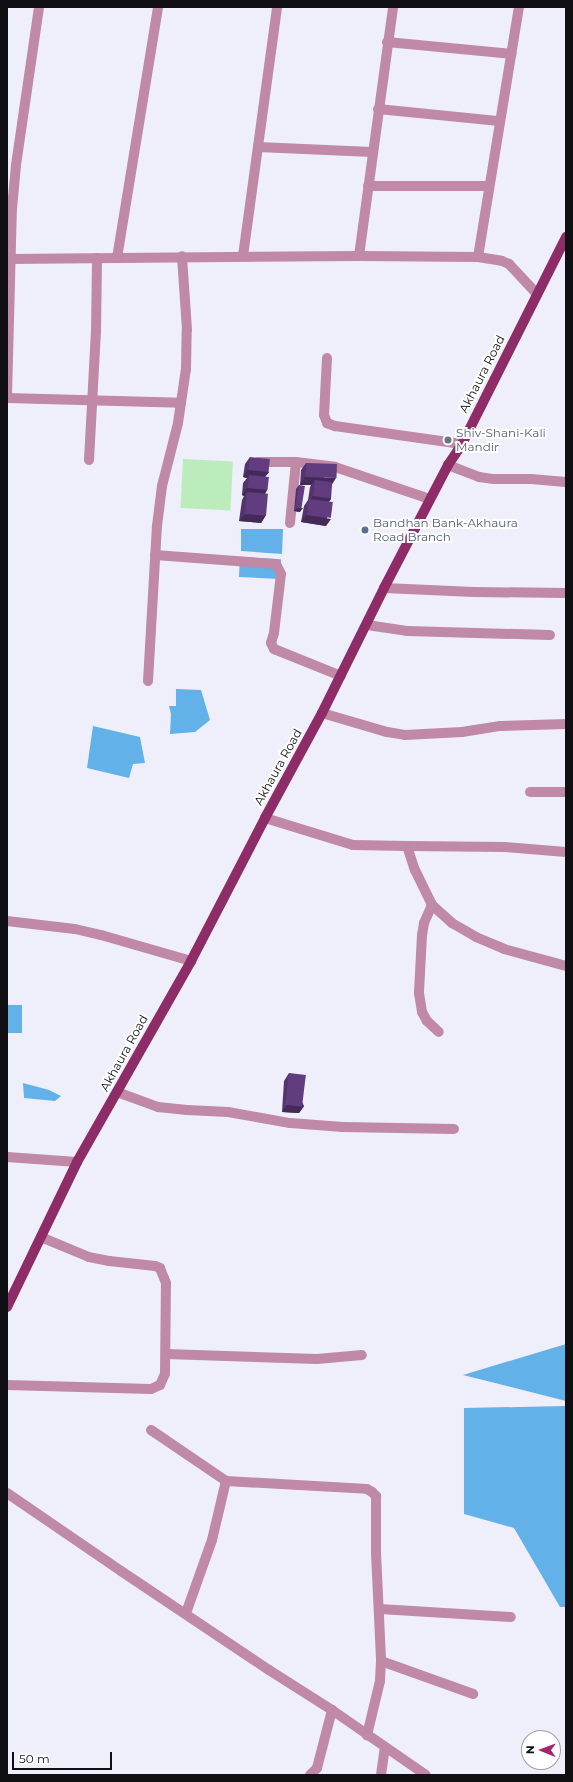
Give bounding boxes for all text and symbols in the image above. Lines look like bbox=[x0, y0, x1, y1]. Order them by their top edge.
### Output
street label: Akhaura Road bbox=[456, 333, 508, 415]
place label: Shiv-Shani-Kali Mandir bbox=[456, 426, 546, 454]
marker: Shiv-Shani-Kali Mandir bbox=[443, 435, 453, 445]
place label: Bandhan Bank-Akhaura Road Branch bbox=[373, 516, 518, 544]
marker: Bandhan Bank-Akhaura Road Branch bbox=[360, 525, 370, 535]
street label: Akhaura Road bbox=[251, 726, 305, 808]
street label: Akhaura Road bbox=[97, 1012, 151, 1094]
north arrow bbox=[521, 1730, 561, 1770]
scale bar bbox=[14, 1744, 114, 1770]
text: N bbox=[523, 1745, 537, 1754]
text: 50 m bbox=[19, 1751, 50, 1766]

